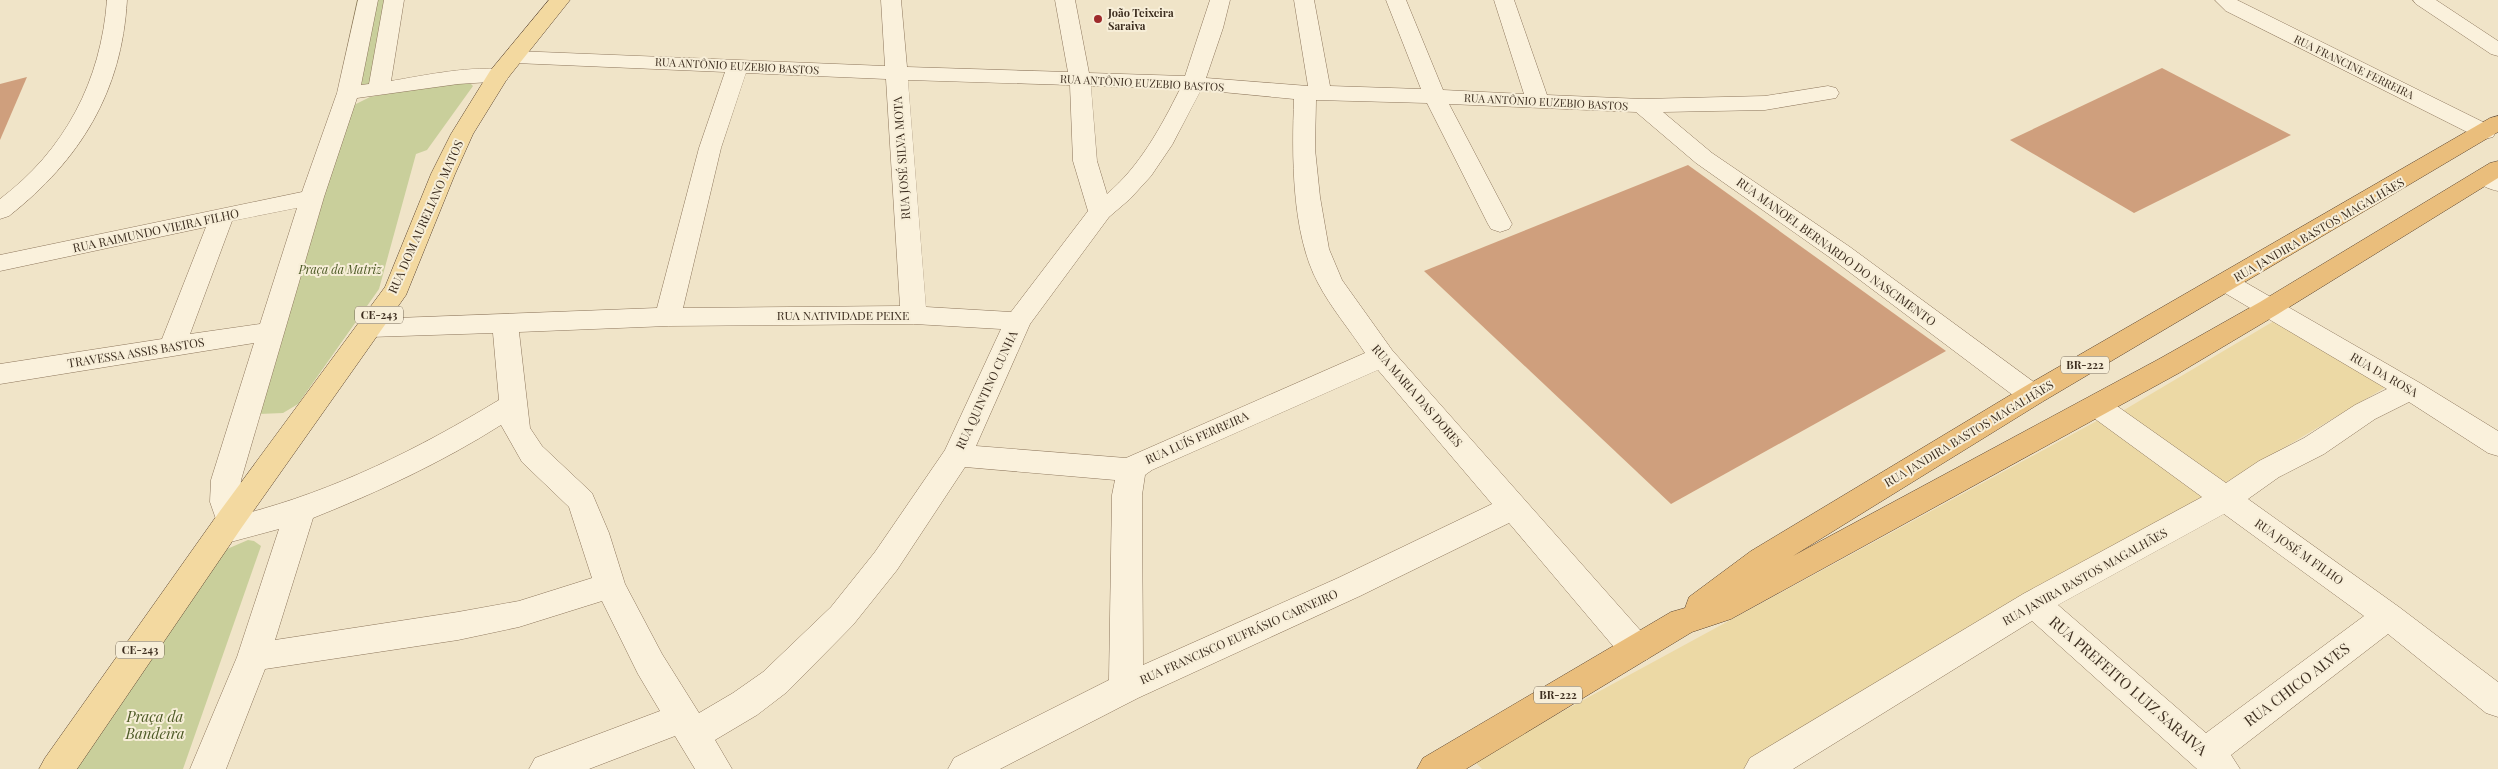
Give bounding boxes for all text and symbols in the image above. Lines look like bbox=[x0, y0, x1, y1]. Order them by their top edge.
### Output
place label: João Teixeira Saraiva bbox=[1107, 5, 1174, 33]
marker: João Teixeira Saraiva bbox=[1092, 13, 1104, 25]
street label: RUA FRANCINE FERREIRA bbox=[2292, 31, 2417, 102]
street label: RUA ANTÔNIO EUZEBIO BASTOS bbox=[654, 54, 820, 77]
street label: RUA ANTÔNIO EUZEBIO BASTOS bbox=[1059, 71, 1225, 94]
street label: RUA ANTÔNIO EUZEBIO BASTOS bbox=[1463, 90, 1629, 113]
street label: RUA JOSÉ SILVA MOTA bbox=[889, 96, 913, 220]
street label: RUA DOM AURELIANO MATOS bbox=[384, 137, 466, 296]
street label: RUA MANOEL BERNARDO DO NASCIMENTO bbox=[1734, 173, 1940, 329]
street label: RUA JANDIRA BASTOS MAGALHÃES bbox=[2230, 174, 2407, 285]
street label: RUA RAIMUNDO VIEIRA FILHO bbox=[71, 205, 241, 255]
park label: Praça da Matriz bbox=[297, 261, 382, 277]
road number: CE-243 bbox=[355, 306, 403, 324]
street label: RUA NATIVIDADE PEIXE bbox=[777, 307, 909, 323]
street label: RUA QUINTINO CUNHA bbox=[952, 327, 1021, 451]
street label: TRAVESSA ASSIS BASTOS bbox=[66, 333, 205, 371]
street label: RUA MARIA DAS DORES bbox=[1369, 341, 1467, 450]
street label: RUA DA ROSA bbox=[2348, 348, 2422, 400]
road number: BR-222 bbox=[2061, 356, 2109, 374]
street label: RUA JANDIRA BASTOS MAGALHÃES bbox=[1881, 376, 2056, 490]
street label: RUA LUÍS FERREIRA bbox=[1143, 407, 1251, 467]
street label: RUA JOSÉ M FILHO bbox=[2252, 515, 2347, 588]
street label: RUA JANIRA BASTOS MAGALHÃES bbox=[1999, 524, 2170, 628]
street label: RUA FRANCISCO EUFRÁSIO CARNEIRO bbox=[1137, 585, 1340, 687]
street label: RUA PREFEITO LUIZ SARAIVA bbox=[2045, 611, 2212, 760]
street label: RUA CHICO ALVES bbox=[2240, 638, 2353, 731]
road number: CE-243 bbox=[116, 642, 164, 658]
road number: BR-222 bbox=[1534, 686, 1582, 704]
park label: Praça da Bandeira bbox=[124, 706, 185, 743]

